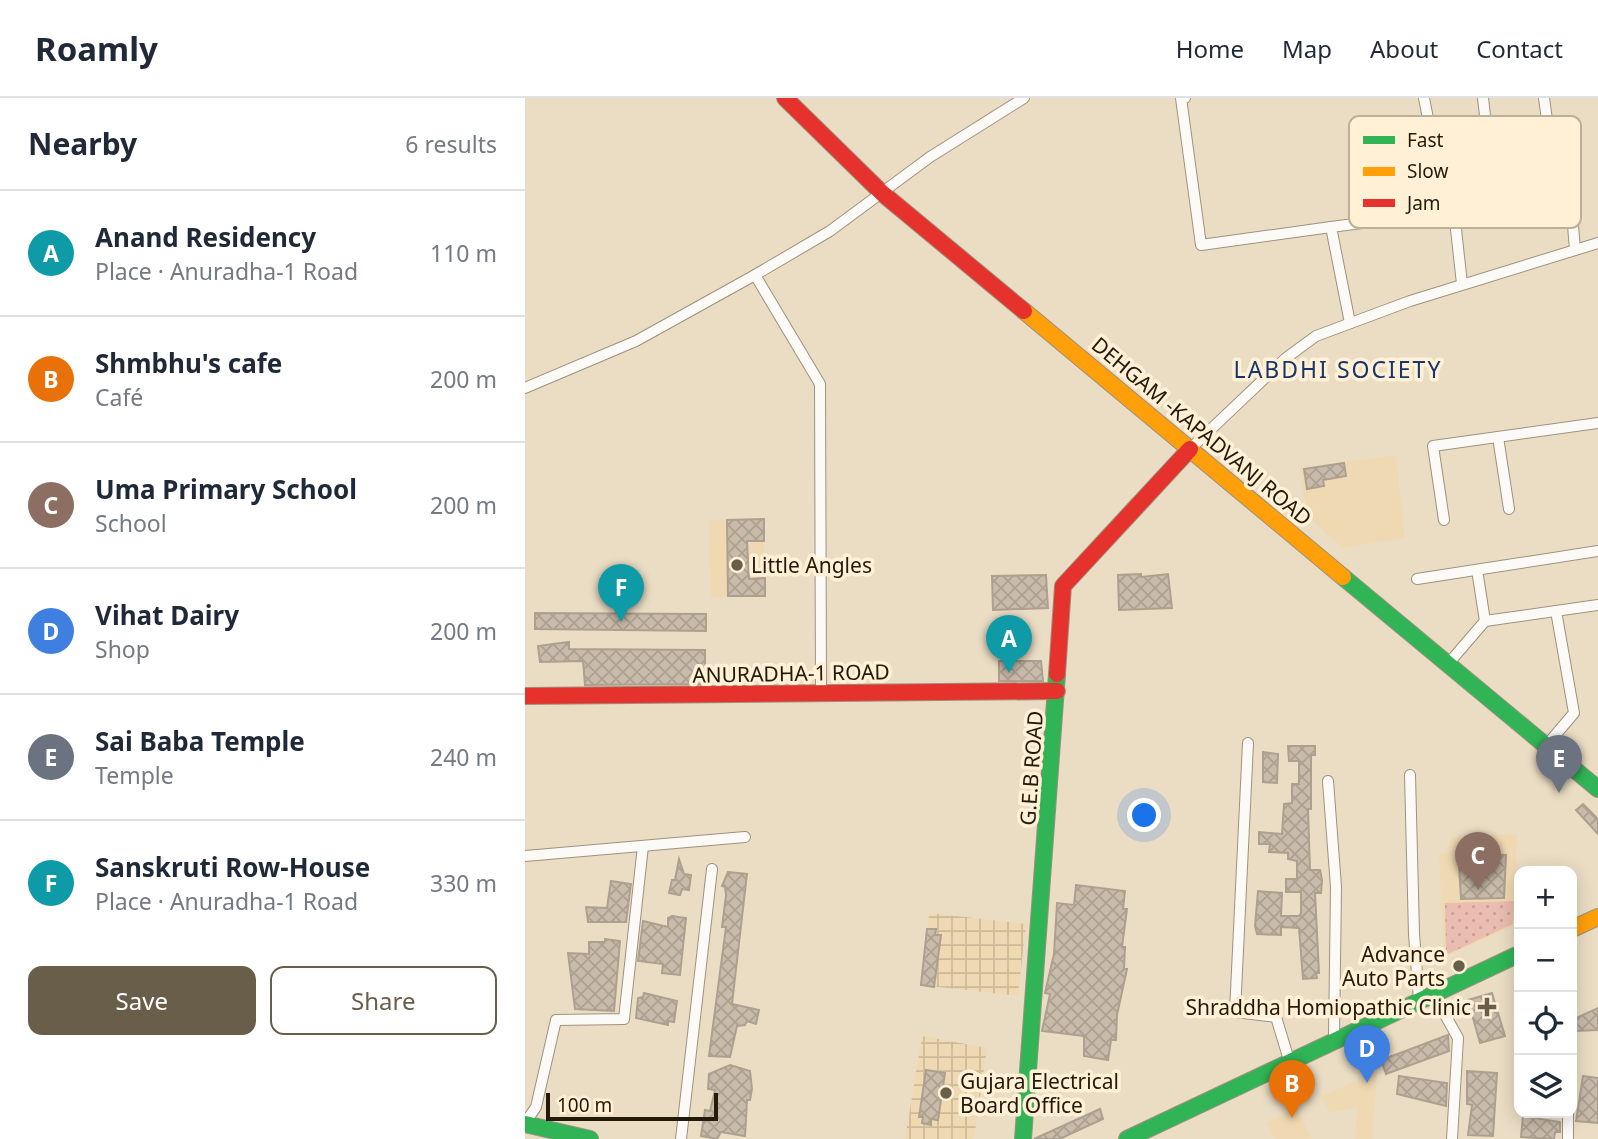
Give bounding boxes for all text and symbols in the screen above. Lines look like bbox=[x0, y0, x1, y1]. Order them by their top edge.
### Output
text: Roamly bbox=[35, 26, 158, 71]
text: Home bbox=[1176, 32, 1244, 65]
text: Map bbox=[1282, 32, 1332, 65]
text: About bbox=[1370, 32, 1438, 65]
text: Contact bbox=[1476, 32, 1563, 65]
legend bbox=[1349, 116, 1581, 228]
text: Nearby bbox=[28, 123, 137, 164]
text: Fast bbox=[1407, 127, 1444, 153]
text: 6 results bbox=[405, 128, 497, 160]
text: Slow bbox=[1407, 158, 1448, 184]
text: Jam bbox=[1405, 190, 1441, 216]
text: Anand Residency bbox=[95, 219, 316, 255]
text: A bbox=[43, 237, 59, 269]
text: 110 m bbox=[430, 237, 497, 269]
text: Place · Anuradha-1 Road bbox=[95, 255, 358, 287]
street label: DEHGAM -KAPADVANJ ROAD bbox=[1086, 331, 1318, 531]
text: Shmbhu's cafe bbox=[95, 345, 282, 381]
district label: LABDHI SOCIETY bbox=[1234, 353, 1442, 385]
text: B bbox=[43, 363, 59, 395]
text: 200 m bbox=[430, 363, 497, 395]
text: Café bbox=[95, 381, 143, 413]
text: Uma Primary School bbox=[95, 471, 357, 507]
text: C bbox=[44, 489, 58, 521]
text: 200 m bbox=[430, 489, 497, 521]
text: School bbox=[95, 507, 167, 539]
place label: Little Angles bbox=[751, 551, 872, 579]
marker: Little Angles bbox=[729, 557, 745, 573]
pin: F bbox=[598, 564, 644, 622]
text: Vihat Dairy bbox=[95, 597, 239, 633]
text: D bbox=[43, 615, 59, 647]
text: 200 m bbox=[430, 615, 497, 647]
pin: A bbox=[986, 615, 1032, 673]
text: Shop bbox=[95, 633, 150, 665]
street label: ANURADHA-1 ROAD bbox=[692, 657, 890, 689]
street label: G.E.B ROAD bbox=[1013, 710, 1049, 826]
text: Sai Baba Temple bbox=[95, 723, 305, 759]
pin: E bbox=[1536, 735, 1582, 793]
text: E bbox=[45, 741, 57, 773]
text: 240 m bbox=[430, 741, 497, 773]
text: Temple bbox=[95, 759, 174, 791]
your location bbox=[1127, 798, 1161, 832]
pin: C bbox=[1455, 832, 1501, 890]
text: Sanskruti Row-House bbox=[95, 849, 370, 885]
map controls bbox=[1514, 866, 1577, 1118]
button: + bbox=[1514, 866, 1577, 929]
text: F bbox=[45, 867, 57, 899]
text: 330 m bbox=[430, 867, 497, 899]
text: Place · Anuradha-1 Road bbox=[95, 885, 358, 917]
button: − bbox=[1514, 929, 1577, 992]
place label: Advance Auto Parts bbox=[1342, 940, 1445, 992]
marker: Advance Auto Parts bbox=[1451, 958, 1467, 974]
button: Save bbox=[28, 966, 256, 1035]
button: Share bbox=[270, 966, 497, 1035]
button: locate bbox=[1514, 992, 1577, 1055]
place label: Shraddha Homiopathic Clinic bbox=[1186, 993, 1471, 1021]
marker: Shraddha Homiopathic Clinic bbox=[1477, 997, 1497, 1017]
pin: D bbox=[1344, 1025, 1390, 1083]
button: layers bbox=[1514, 1055, 1577, 1118]
pin: B bbox=[1269, 1060, 1315, 1118]
place label: Gujara Electrical Board Office bbox=[960, 1067, 1119, 1119]
marker: Gujara Electrical Board Office bbox=[938, 1085, 954, 1101]
scale bar bbox=[546, 1090, 717, 1122]
text: 100 m bbox=[557, 1092, 612, 1118]

